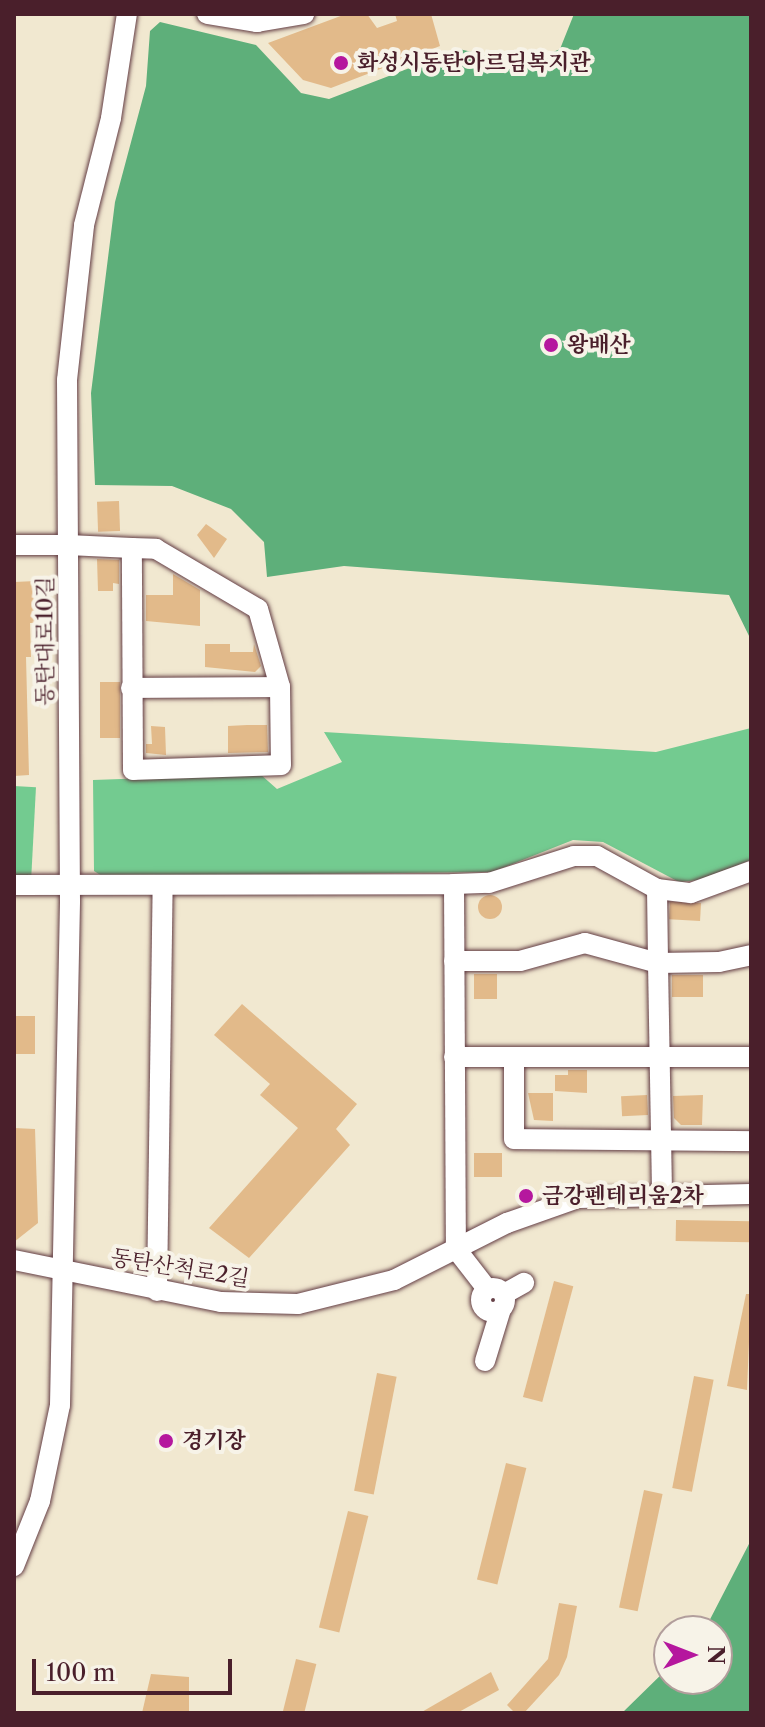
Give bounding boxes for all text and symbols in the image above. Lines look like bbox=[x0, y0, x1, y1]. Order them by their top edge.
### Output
place label: 화성시동탄아르딤복지관 bbox=[357, 50, 591, 76]
marker: 화성시동탄아르딤복지관 bbox=[332, 54, 350, 72]
place label: 왕배산 bbox=[567, 332, 631, 358]
marker: 왕배산 bbox=[542, 336, 560, 354]
street label: 동탄대로10길 bbox=[32, 576, 58, 706]
place label: 금강펜테리움2차 bbox=[542, 1183, 704, 1209]
marker: 금강펜테리움2차 bbox=[517, 1187, 535, 1205]
street label: 동탄산척로2길 bbox=[109, 1244, 251, 1292]
place label: 경기장 bbox=[182, 1428, 246, 1454]
marker: 경기장 bbox=[157, 1432, 175, 1450]
north arrow bbox=[653, 1615, 733, 1695]
scale bar bbox=[36, 1643, 236, 1693]
text: N bbox=[702, 1645, 729, 1665]
text: 100 m bbox=[46, 1658, 115, 1687]

